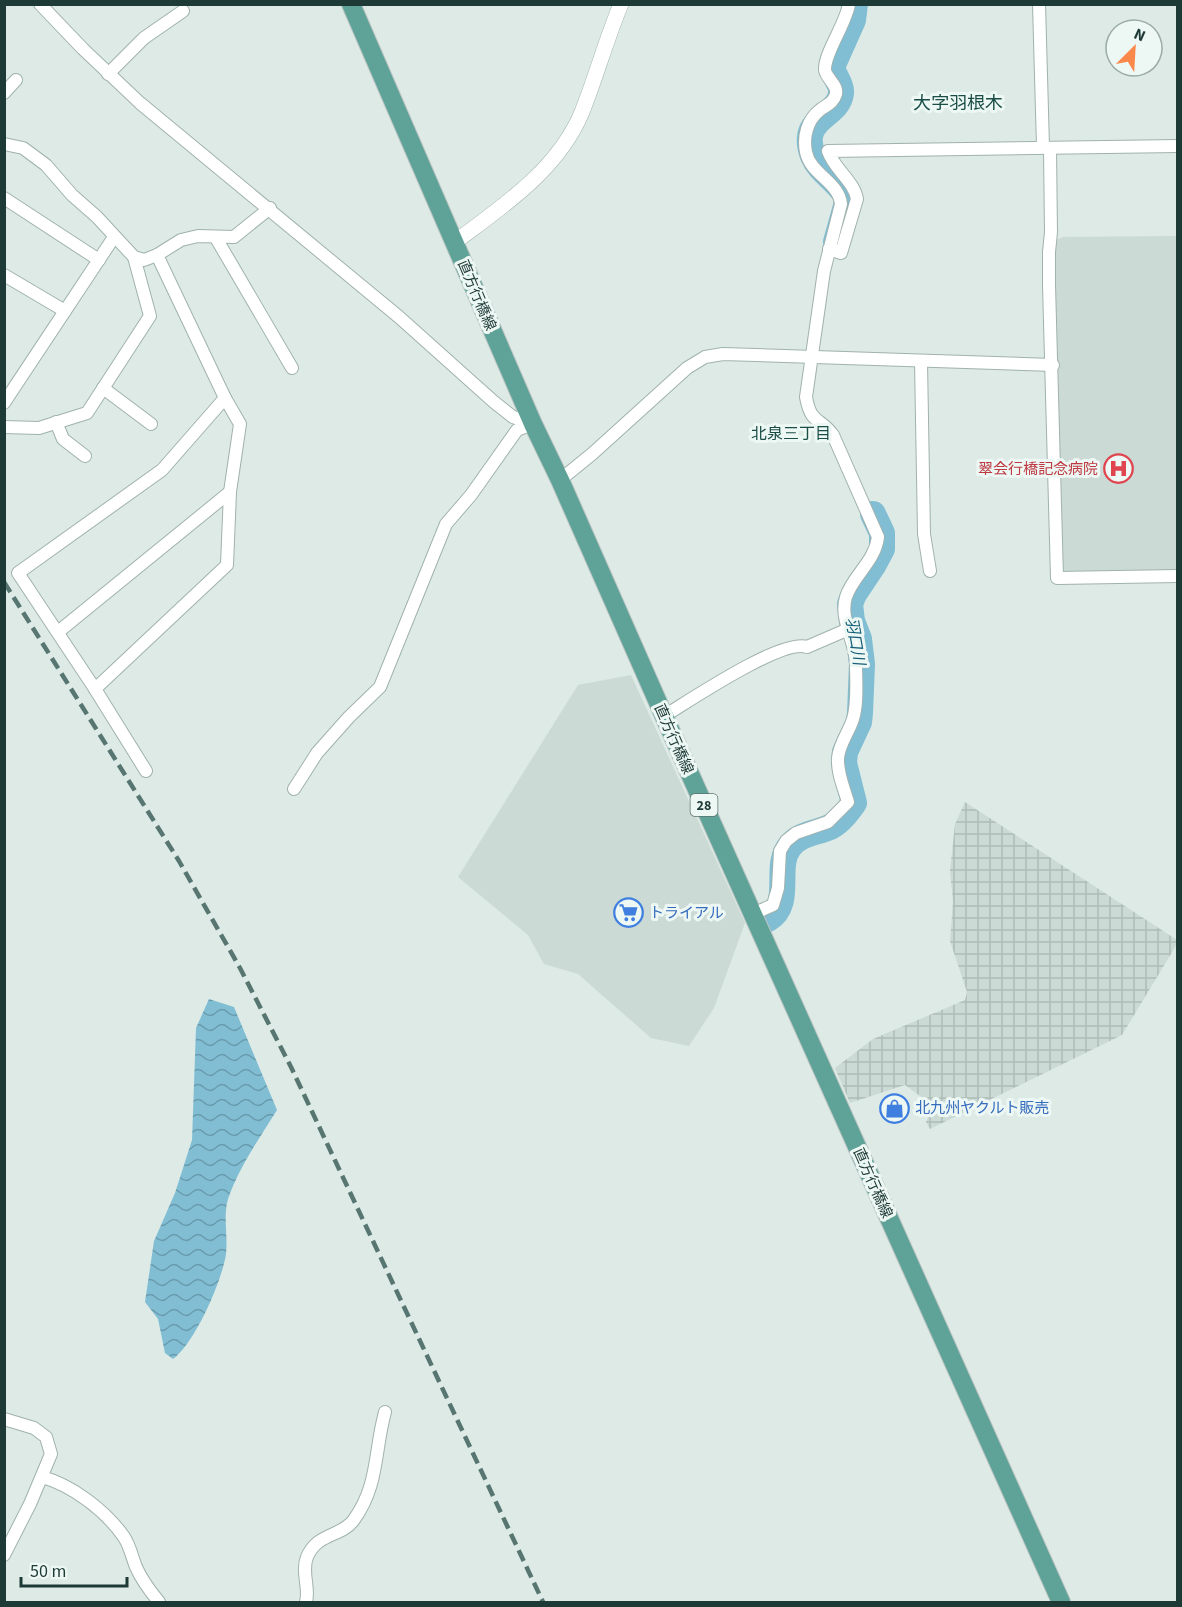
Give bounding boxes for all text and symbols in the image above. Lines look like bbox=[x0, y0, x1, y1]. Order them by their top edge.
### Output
north arrow bbox=[1104, 18, 1164, 78]
text: N bbox=[1130, 23, 1149, 47]
district label: 大字羽根木 bbox=[913, 91, 1003, 116]
street label: 直方行橋線 bbox=[452, 257, 501, 334]
district label: 北泉三丁目 bbox=[751, 423, 831, 445]
hospital icon: 翠会行橋記念病院 bbox=[1103, 453, 1135, 485]
place label: 翠会行橋記念病院 bbox=[978, 459, 1098, 480]
water label: 羽口川 bbox=[840, 616, 870, 669]
street label: 直方行橋線 bbox=[649, 701, 698, 778]
road number: 28 bbox=[690, 794, 718, 816]
supermarket icon: トライアル bbox=[612, 897, 644, 929]
place label: トライアル bbox=[649, 903, 724, 924]
shop icon: 北九州ヤクルト販売 bbox=[878, 1092, 910, 1124]
place label: 北九州ヤクルト販売 bbox=[915, 1098, 1050, 1119]
street label: 直方行橋線 bbox=[848, 1145, 897, 1222]
scale bar bbox=[21, 1550, 128, 1588]
text: 50 m bbox=[30, 1559, 66, 1584]

